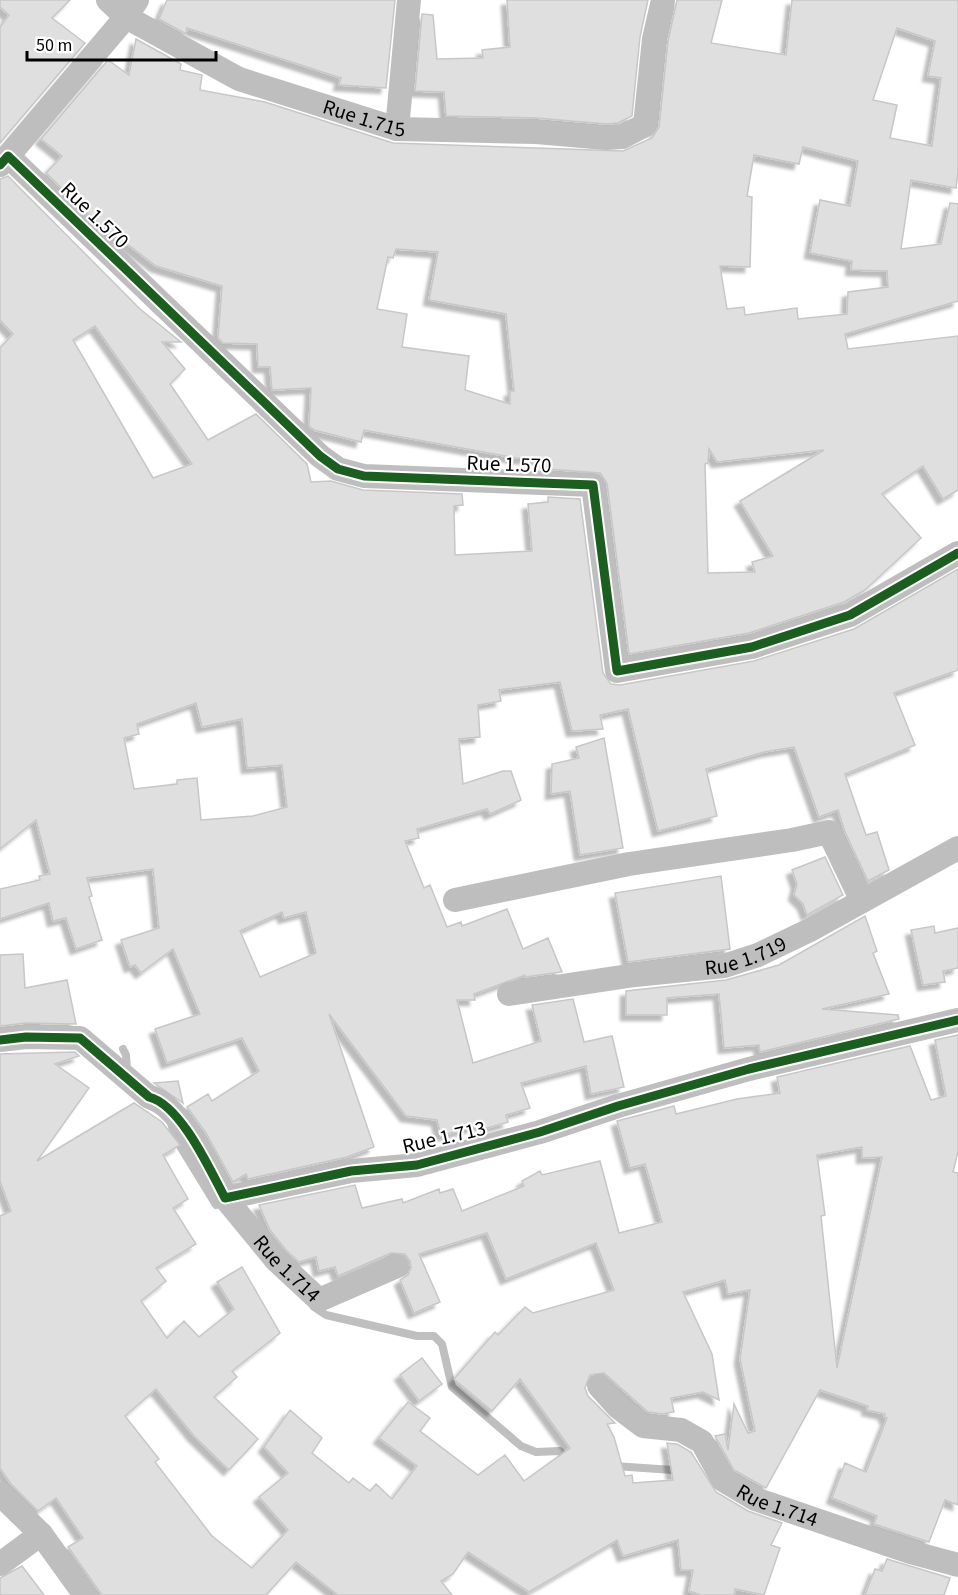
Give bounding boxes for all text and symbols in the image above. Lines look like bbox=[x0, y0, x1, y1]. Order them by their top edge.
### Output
scale bar bbox=[27, 24, 216, 62]
text: 50 m bbox=[36, 33, 72, 58]
street label: Rue 1.715 bbox=[319, 92, 405, 144]
street label: Rue 1.570 bbox=[54, 175, 136, 255]
street label: Rue 1.570 bbox=[466, 448, 552, 480]
street label: Rue 1.719 bbox=[703, 929, 791, 983]
street label: Rue 1.713 bbox=[399, 1113, 489, 1161]
street label: Rue 1.714 bbox=[246, 1228, 327, 1309]
street label: Rue 1.714 bbox=[731, 1476, 822, 1534]

